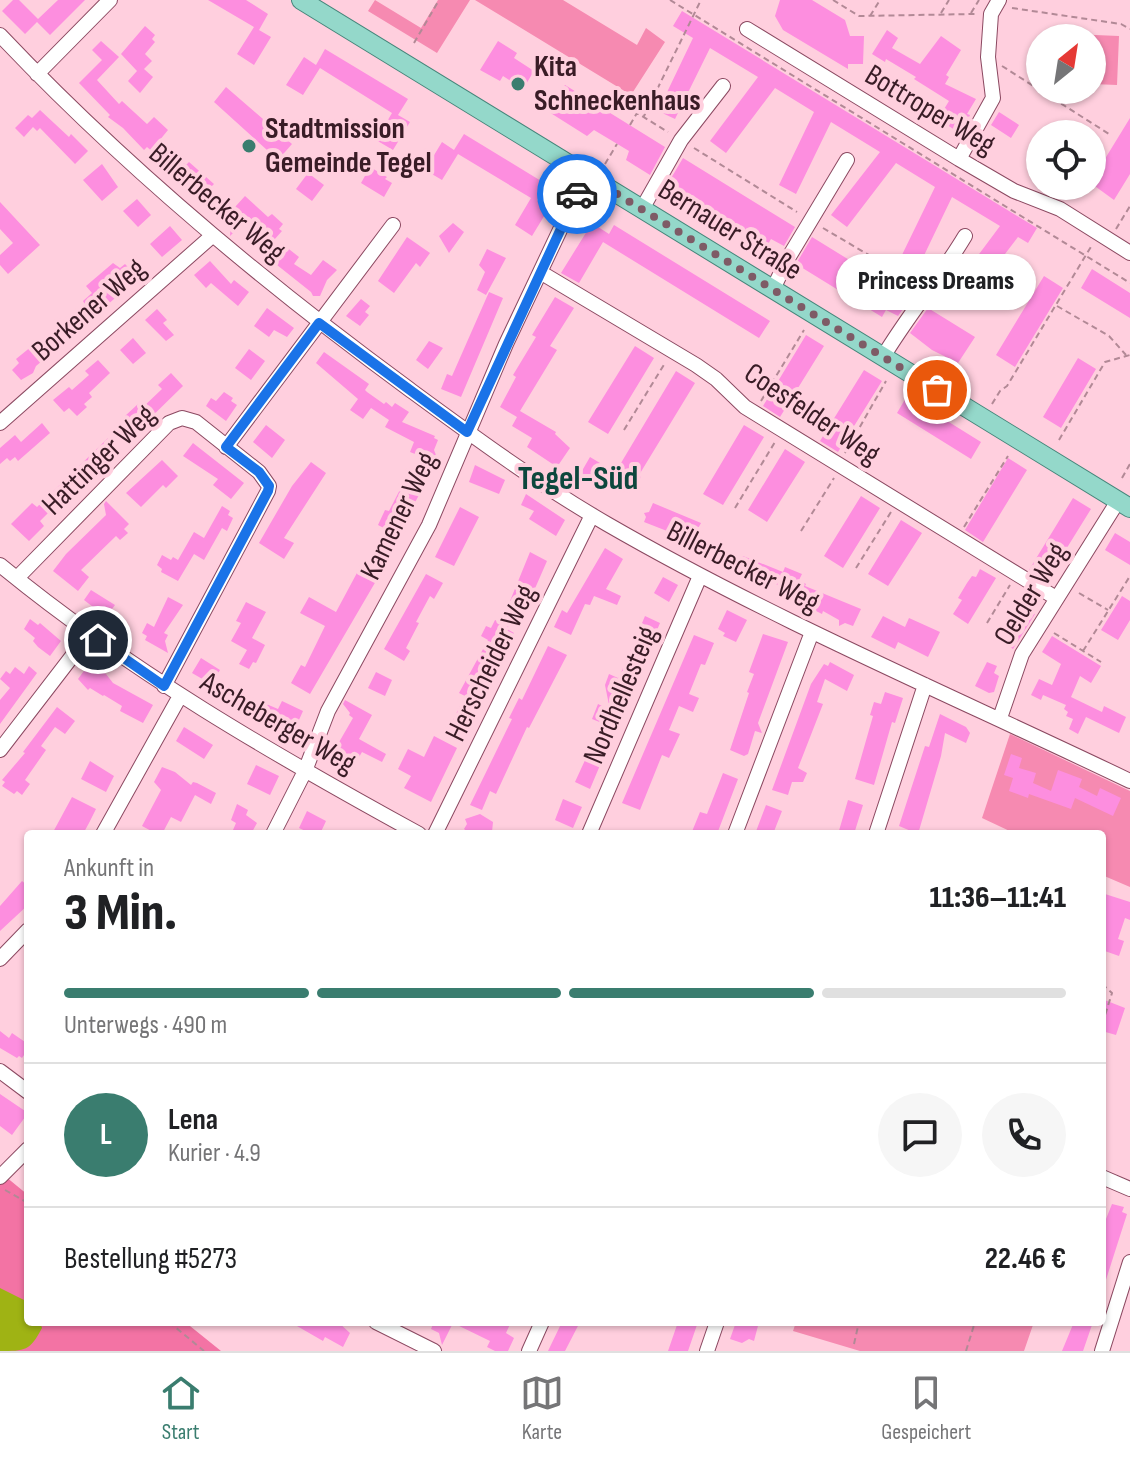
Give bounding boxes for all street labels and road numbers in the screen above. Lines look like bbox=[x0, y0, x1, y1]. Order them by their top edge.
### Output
street label: Bottroper Weg bbox=[858, 57, 1002, 163]
street label: Billerbecker Weg bbox=[142, 136, 292, 270]
street label: Bernauer Straße bbox=[651, 172, 809, 288]
street label: Borkener Weg bbox=[25, 251, 153, 369]
street label: Coesfelder Weg bbox=[737, 355, 887, 473]
street label: Hattinger Weg bbox=[35, 397, 163, 523]
street label: Kamener Weg bbox=[353, 446, 445, 586]
street label: Billerbecker Weg bbox=[661, 513, 825, 621]
street label: Oelder Weg bbox=[986, 536, 1076, 652]
street label: Herscheider Weg bbox=[438, 579, 544, 747]
street label: Nordhellesteig bbox=[576, 621, 666, 769]
street label: Ascheberger Weg bbox=[193, 664, 362, 782]

